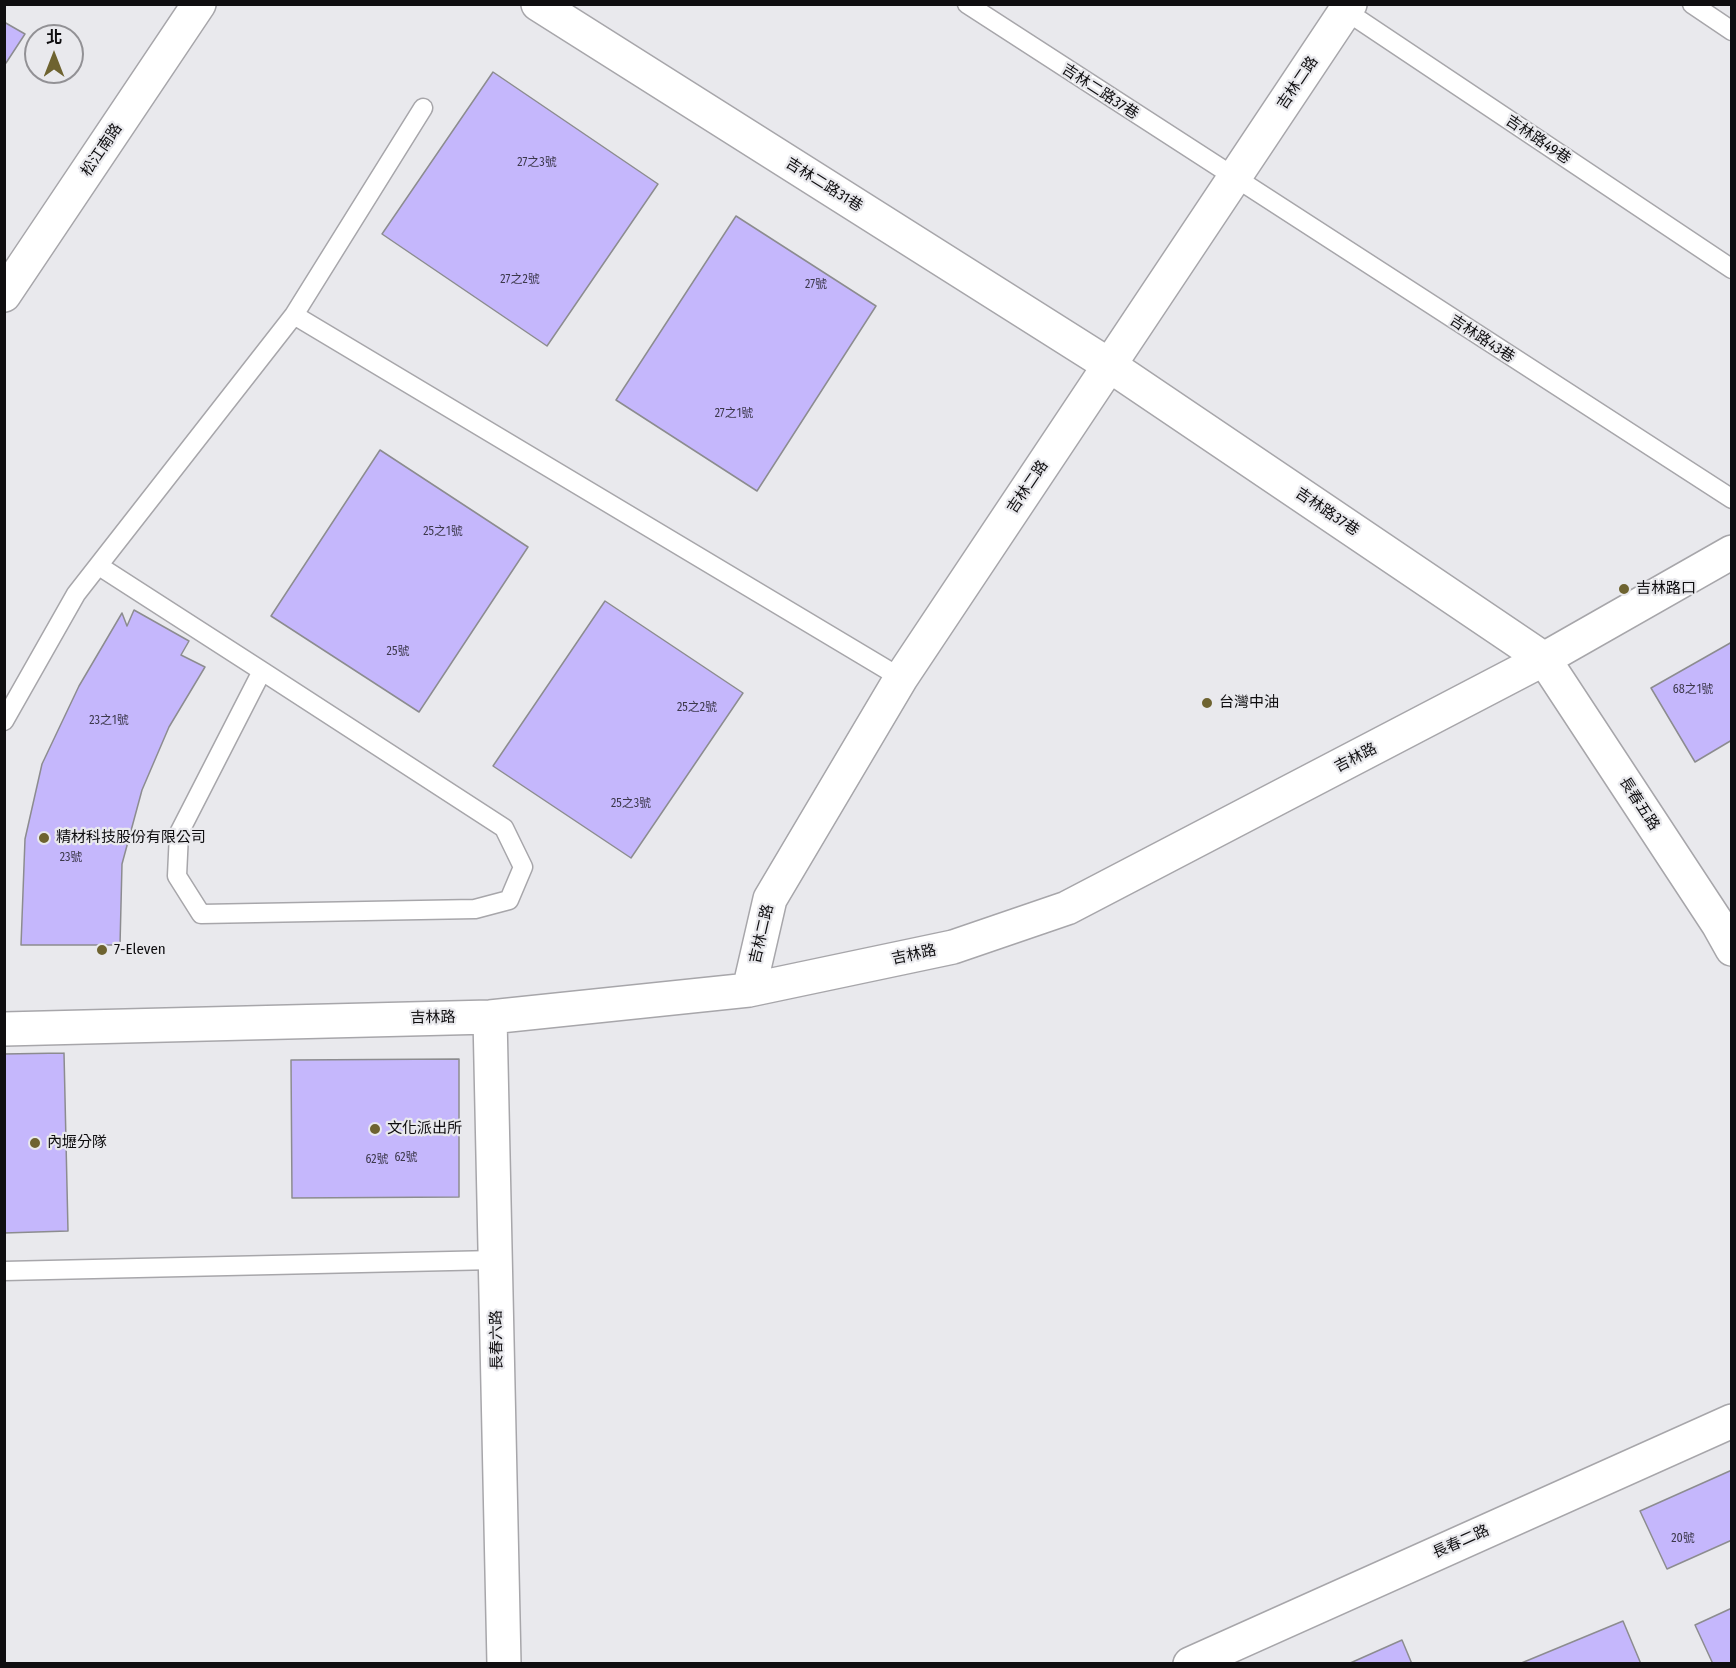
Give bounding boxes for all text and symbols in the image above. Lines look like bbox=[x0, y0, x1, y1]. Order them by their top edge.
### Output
north arrow bbox=[24, 24, 84, 84]
text: 北 bbox=[46, 28, 62, 47]
street label: 吉林二路 bbox=[1274, 53, 1322, 113]
street label: 吉林二路37巷 bbox=[1058, 61, 1142, 123]
street label: 吉林路49巷 bbox=[1502, 112, 1574, 168]
street label: 松江南路 bbox=[78, 120, 126, 180]
street label: 吉林二路31巷 bbox=[782, 154, 866, 216]
house number: 27之3號 bbox=[517, 156, 557, 170]
house number: 27之2號 bbox=[500, 273, 540, 287]
house number: 27號 bbox=[805, 278, 827, 292]
street label: 吉林路43巷 bbox=[1446, 311, 1518, 367]
house number: 27之1號 bbox=[715, 407, 753, 421]
street label: 吉林二路 bbox=[1004, 457, 1052, 517]
street label: 吉林路37巷 bbox=[1292, 484, 1362, 540]
house number: 25之1號 bbox=[423, 525, 463, 539]
place label: 吉林路口 bbox=[1636, 580, 1696, 598]
marker: 吉林路口 bbox=[1617, 582, 1631, 596]
house number: 25號 bbox=[387, 645, 409, 659]
house number: 68之1號 bbox=[1673, 683, 1713, 697]
place label: 台灣中油 bbox=[1219, 694, 1279, 712]
marker: 台灣中油 bbox=[1200, 696, 1214, 710]
house number: 25之2號 bbox=[677, 701, 717, 715]
house number: 23之1號 bbox=[89, 714, 129, 728]
street label: 吉林路 bbox=[1332, 740, 1380, 776]
street label: 長春五路 bbox=[1615, 774, 1663, 834]
house number: 25之3號 bbox=[611, 797, 651, 811]
place label: 精材科技股份有限公司 bbox=[56, 829, 206, 847]
marker: 精材科技股份有限公司 bbox=[37, 831, 51, 845]
house number: 23號 bbox=[60, 851, 82, 865]
street label: 吉林二路 bbox=[746, 903, 778, 965]
place label: 7-Eleven bbox=[114, 941, 166, 959]
street label: 吉林路 bbox=[890, 942, 938, 968]
marker: 7-Eleven bbox=[95, 943, 109, 957]
street label: 吉林路 bbox=[410, 1009, 456, 1027]
place label: 文化派出所 bbox=[387, 1120, 462, 1138]
marker: 文化派出所 bbox=[368, 1122, 382, 1136]
place label: 內壢分隊 bbox=[47, 1134, 107, 1152]
marker: 內壢分隊 bbox=[28, 1136, 42, 1150]
house number: 62號 bbox=[394, 1151, 418, 1165]
house number: 62號 bbox=[365, 1153, 389, 1167]
street label: 長春六路 bbox=[487, 1310, 507, 1370]
street label: 長春二路 bbox=[1430, 1522, 1492, 1562]
house number: 20號 bbox=[1671, 1532, 1695, 1546]

